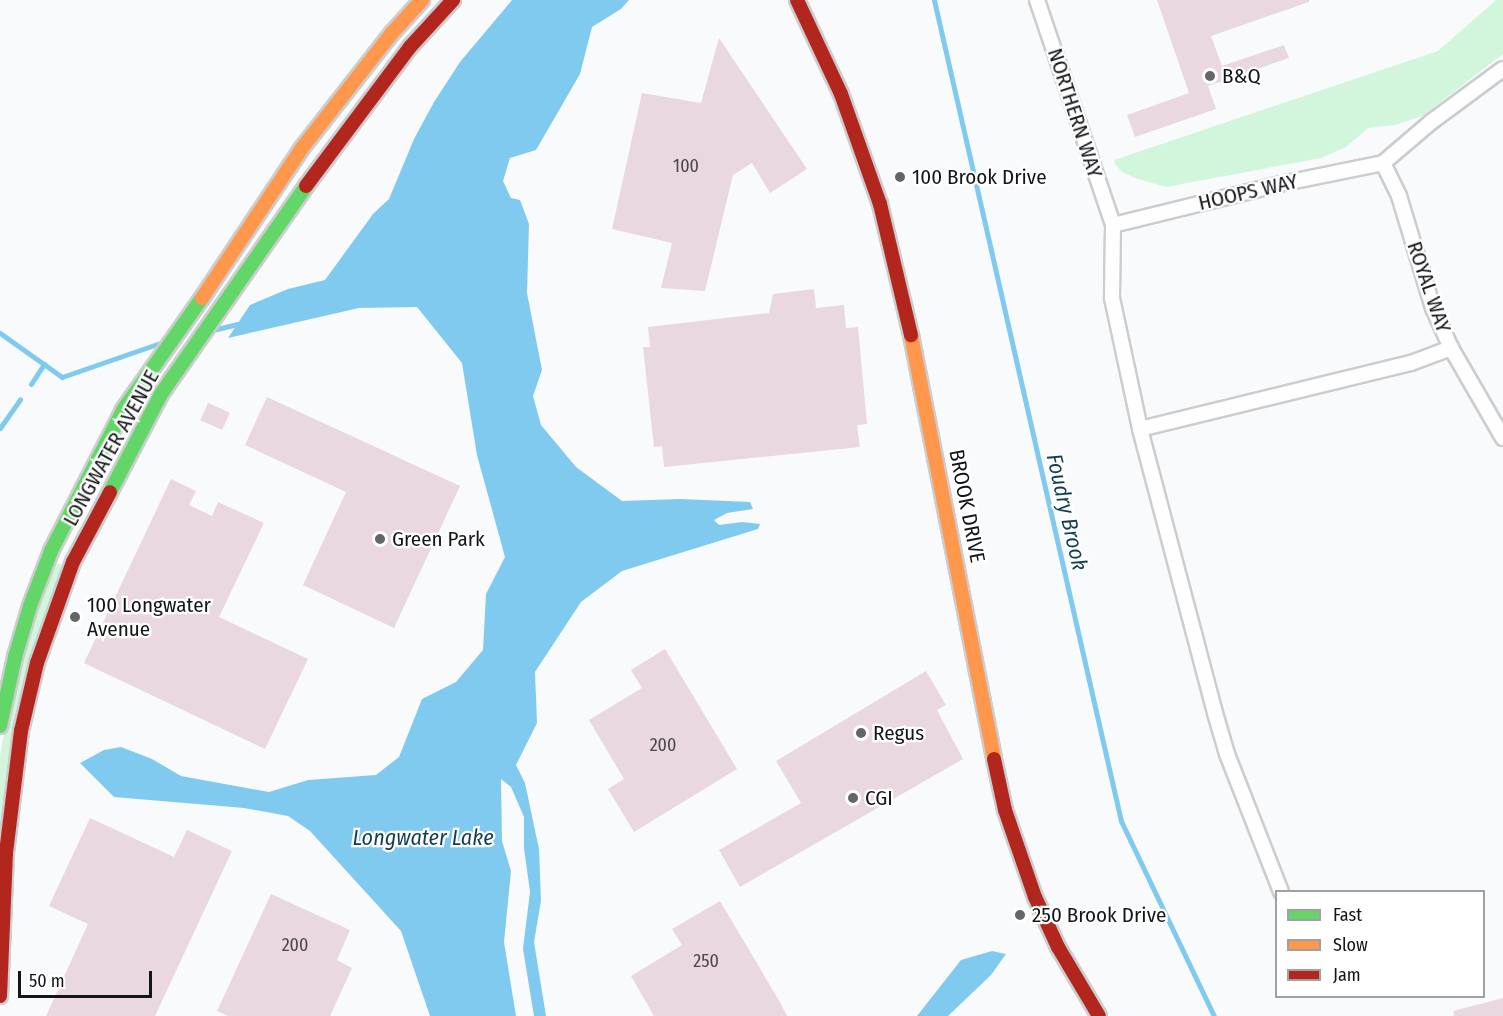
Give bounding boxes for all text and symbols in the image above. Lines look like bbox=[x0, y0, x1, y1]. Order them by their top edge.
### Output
street label: NORTHERN WAY bbox=[1042, 45, 1108, 181]
place label: B&Q bbox=[1222, 63, 1261, 89]
marker: B&Q bbox=[1203, 69, 1217, 83]
house number: 100 bbox=[673, 155, 699, 177]
place label: 100 Brook Drive bbox=[912, 164, 1047, 190]
street label: HOOPS WAY bbox=[1196, 168, 1300, 216]
marker: 100 Brook Drive bbox=[893, 170, 907, 184]
street label: ROYAL WAY bbox=[1402, 238, 1456, 336]
street label: LONGWATER AVENUE bbox=[58, 366, 164, 530]
street label: BROOK DRIVE bbox=[944, 447, 990, 565]
water label: Foudry Brook bbox=[1041, 451, 1093, 573]
place label: Green Park bbox=[392, 526, 485, 552]
marker: Green Park bbox=[373, 532, 387, 546]
place label: 100 Longwater Avenue bbox=[87, 592, 211, 642]
marker: 100 Longwater Avenue bbox=[68, 610, 82, 624]
place label: Regus bbox=[873, 720, 924, 746]
marker: Regus bbox=[854, 726, 868, 740]
house number: 200 bbox=[650, 734, 676, 756]
place label: CGI bbox=[865, 785, 893, 811]
marker: CGI bbox=[846, 791, 860, 805]
water label: Longwater Lake bbox=[352, 825, 494, 851]
legend bbox=[1275, 890, 1485, 998]
place label: 250 Brook Drive bbox=[1032, 902, 1166, 928]
text: Fast bbox=[1333, 904, 1362, 926]
marker: 250 Brook Drive bbox=[1013, 908, 1027, 922]
house number: 200 bbox=[282, 934, 308, 956]
text: Slow bbox=[1333, 934, 1368, 956]
house number: 250 bbox=[693, 950, 719, 972]
scale bar bbox=[21, 959, 154, 997]
text: Jam bbox=[1333, 964, 1361, 986]
text: 50 m bbox=[29, 970, 65, 992]

